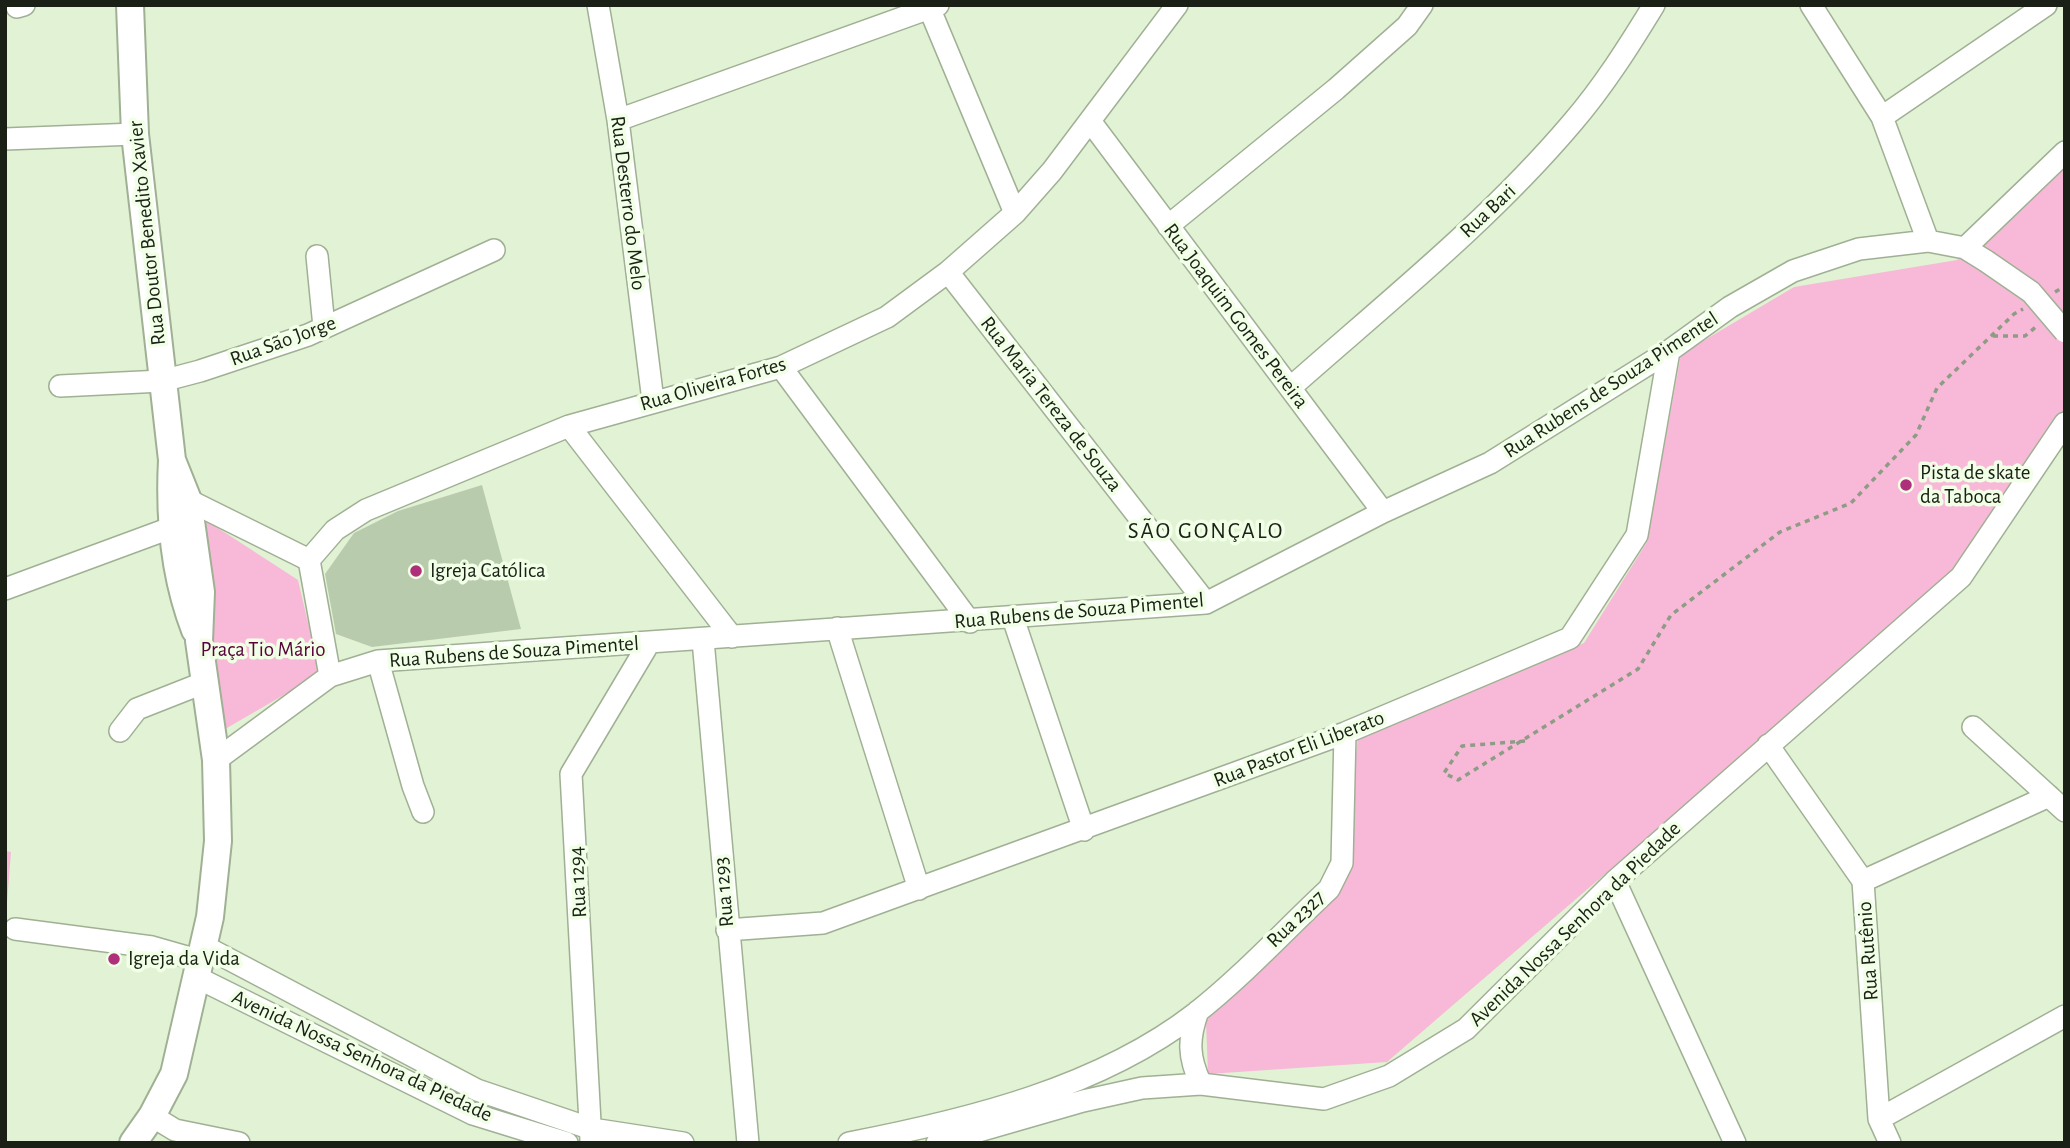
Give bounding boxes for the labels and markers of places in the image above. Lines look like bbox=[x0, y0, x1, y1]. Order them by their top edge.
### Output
place label: Pista de skate da Taboca bbox=[1920, 460, 2030, 510]
marker: Pista de skate da Taboca bbox=[1898, 477, 1914, 493]
place label: Igreja Católica bbox=[430, 558, 546, 584]
marker: Igreja Católica bbox=[408, 563, 424, 579]
place label: Igreja da Vida bbox=[128, 946, 240, 972]
marker: Igreja da Vida bbox=[106, 951, 122, 967]

